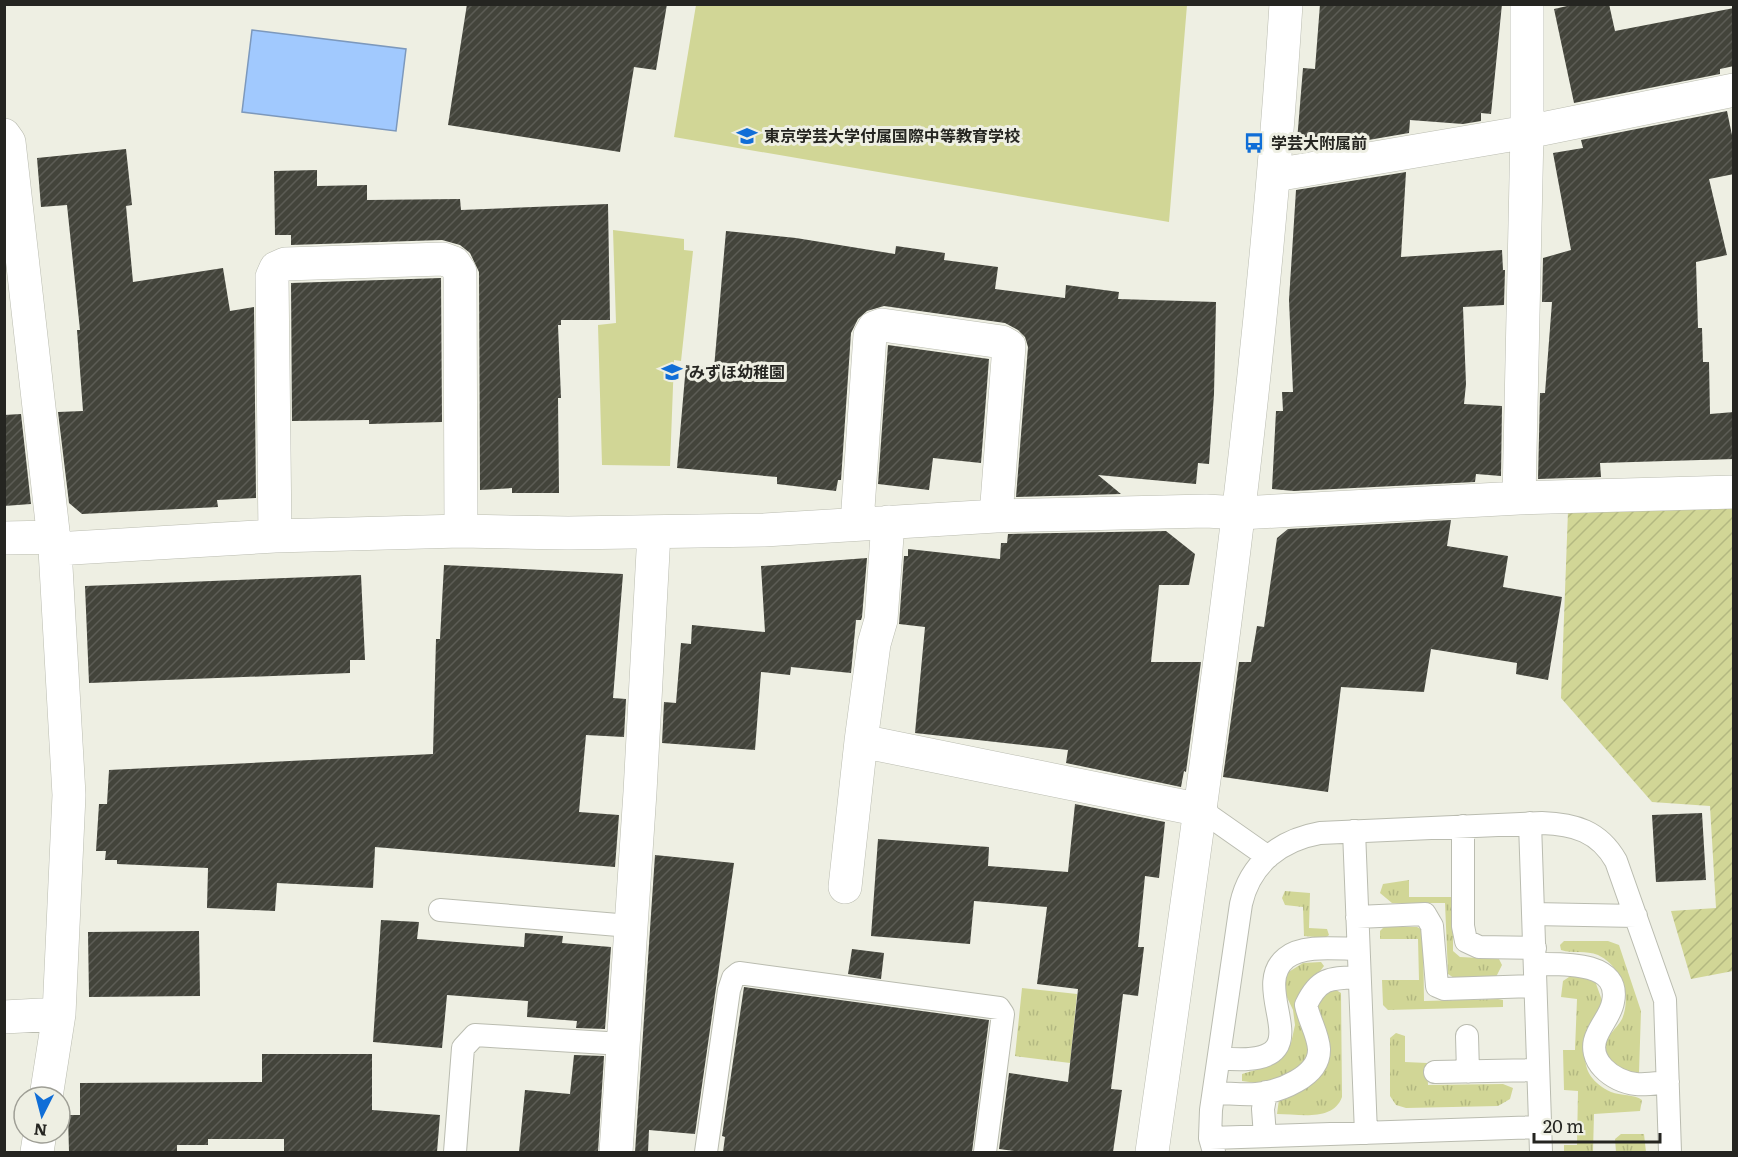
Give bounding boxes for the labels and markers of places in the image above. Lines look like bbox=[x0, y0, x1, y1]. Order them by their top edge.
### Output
place label: 東京学芸大学付属国際中等教育学校 bbox=[764, 123, 1020, 147]
school or university icon: 東京学芸大学付属国際中等教育学校 bbox=[735, 124, 759, 148]
place label: 学芸大附属前 bbox=[1271, 130, 1367, 154]
bus stop icon: 学芸大附属前 bbox=[1242, 131, 1266, 155]
place label: みずほ幼稚園 bbox=[689, 359, 785, 383]
school or university icon: みずほ幼稚園 bbox=[660, 360, 684, 384]

